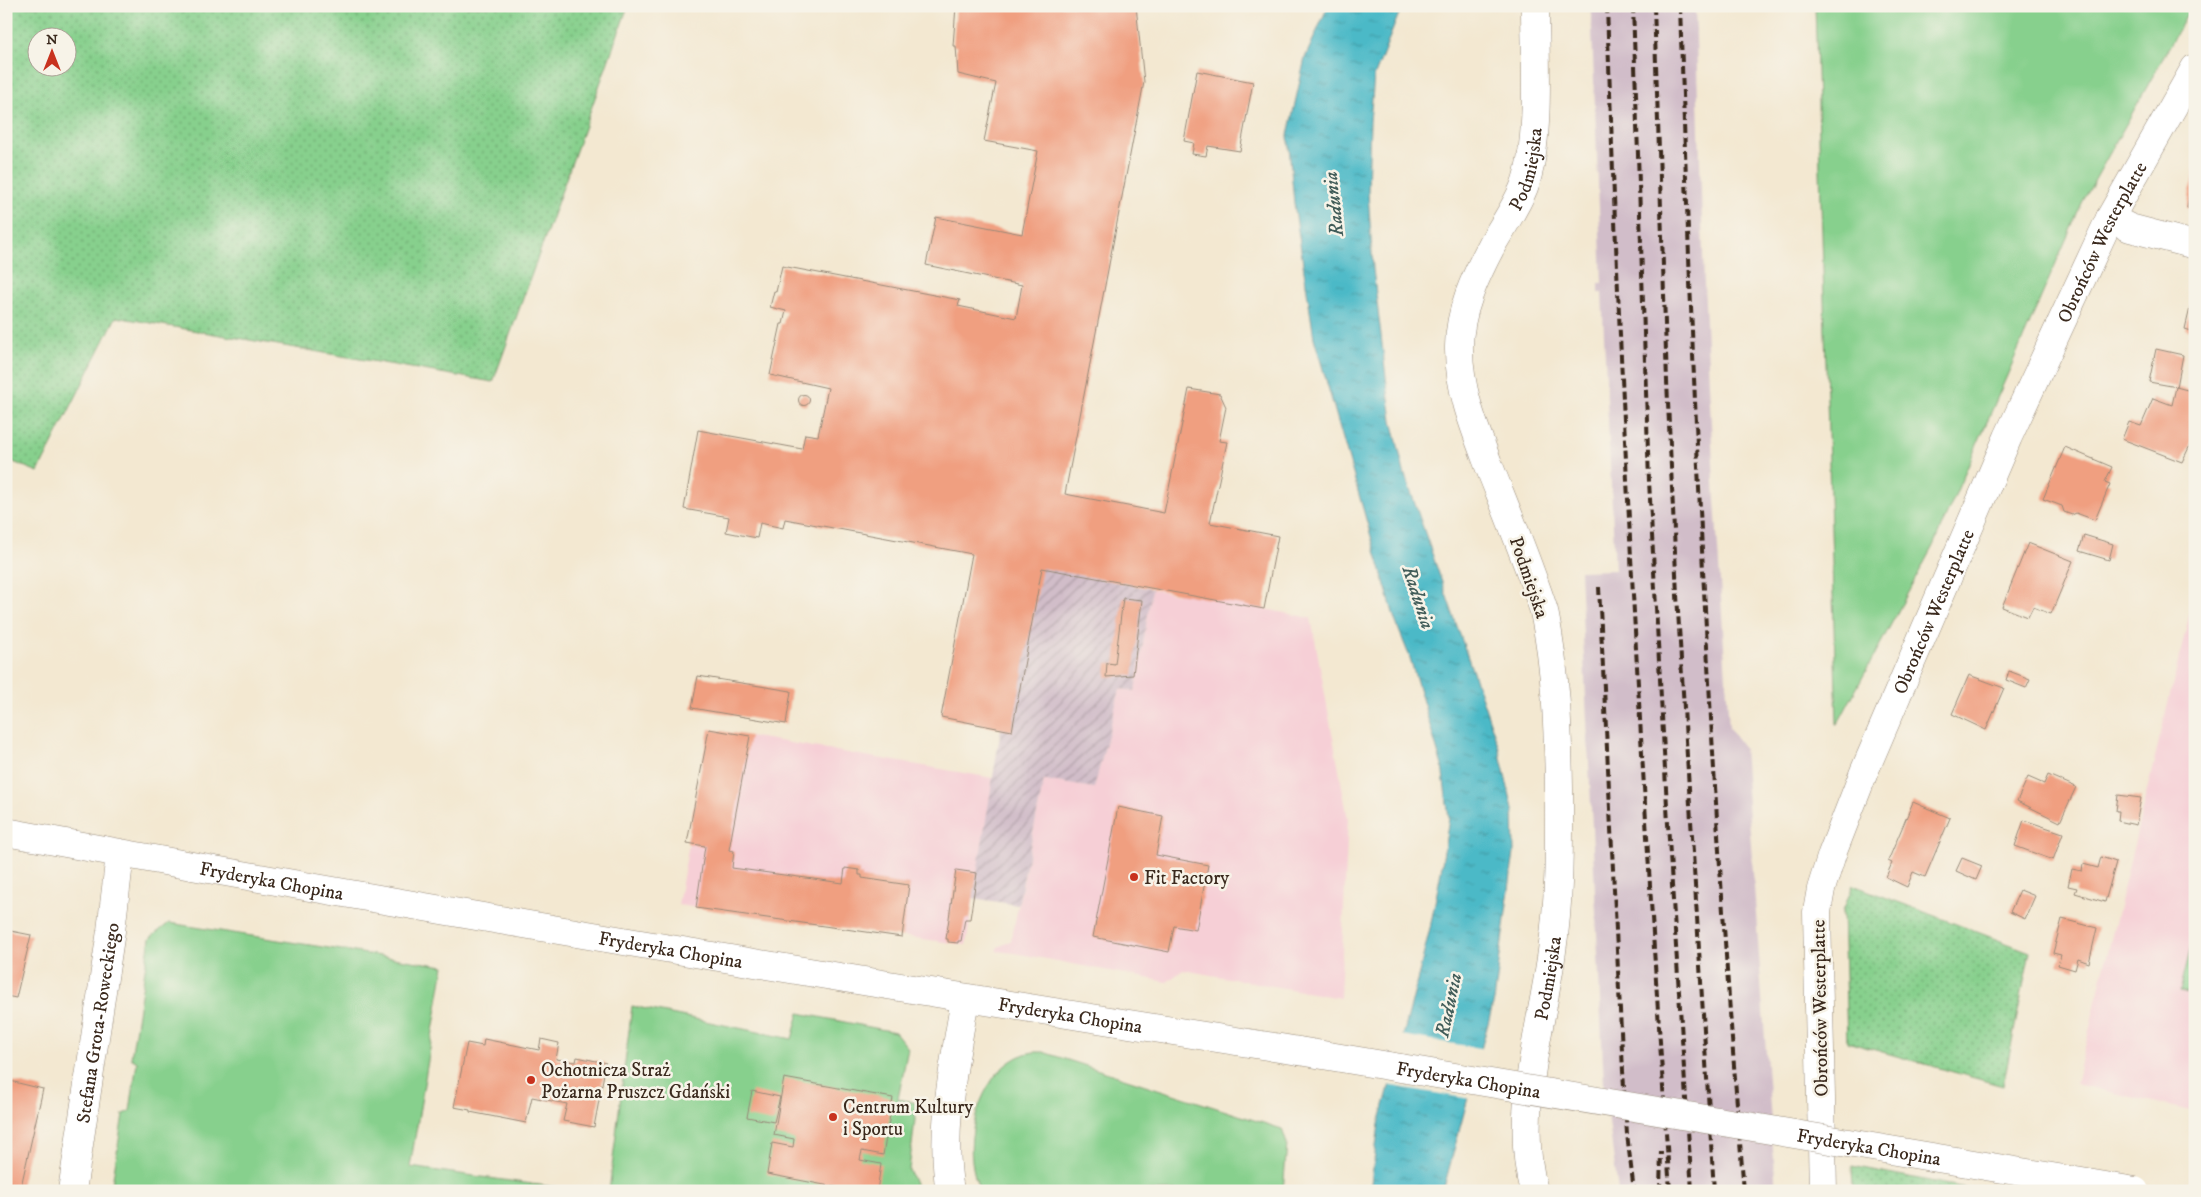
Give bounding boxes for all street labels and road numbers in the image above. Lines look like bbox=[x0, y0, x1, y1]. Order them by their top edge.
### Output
street label: Podmiejska bbox=[1505, 127, 1548, 215]
street label: Obrońców Westerplatte bbox=[2053, 158, 2153, 327]
street label: Obrońców Westerplatte bbox=[1889, 526, 1980, 698]
street label: Podmiejska bbox=[1504, 534, 1553, 621]
street label: Fryderyka Chopina bbox=[198, 858, 345, 906]
street label: Obrońców Westerplatte bbox=[1807, 919, 1834, 1097]
street label: Stefana Grota-Roweckiego bbox=[72, 922, 125, 1125]
street label: Fryderyka Chopina bbox=[597, 927, 744, 974]
street label: Podmiejska bbox=[1530, 935, 1567, 1022]
street label: Fryderyka Chopina bbox=[996, 993, 1144, 1039]
street label: Fryderyka Chopina bbox=[1395, 1058, 1542, 1104]
street label: Fryderyka Chopina bbox=[1795, 1125, 1943, 1171]

